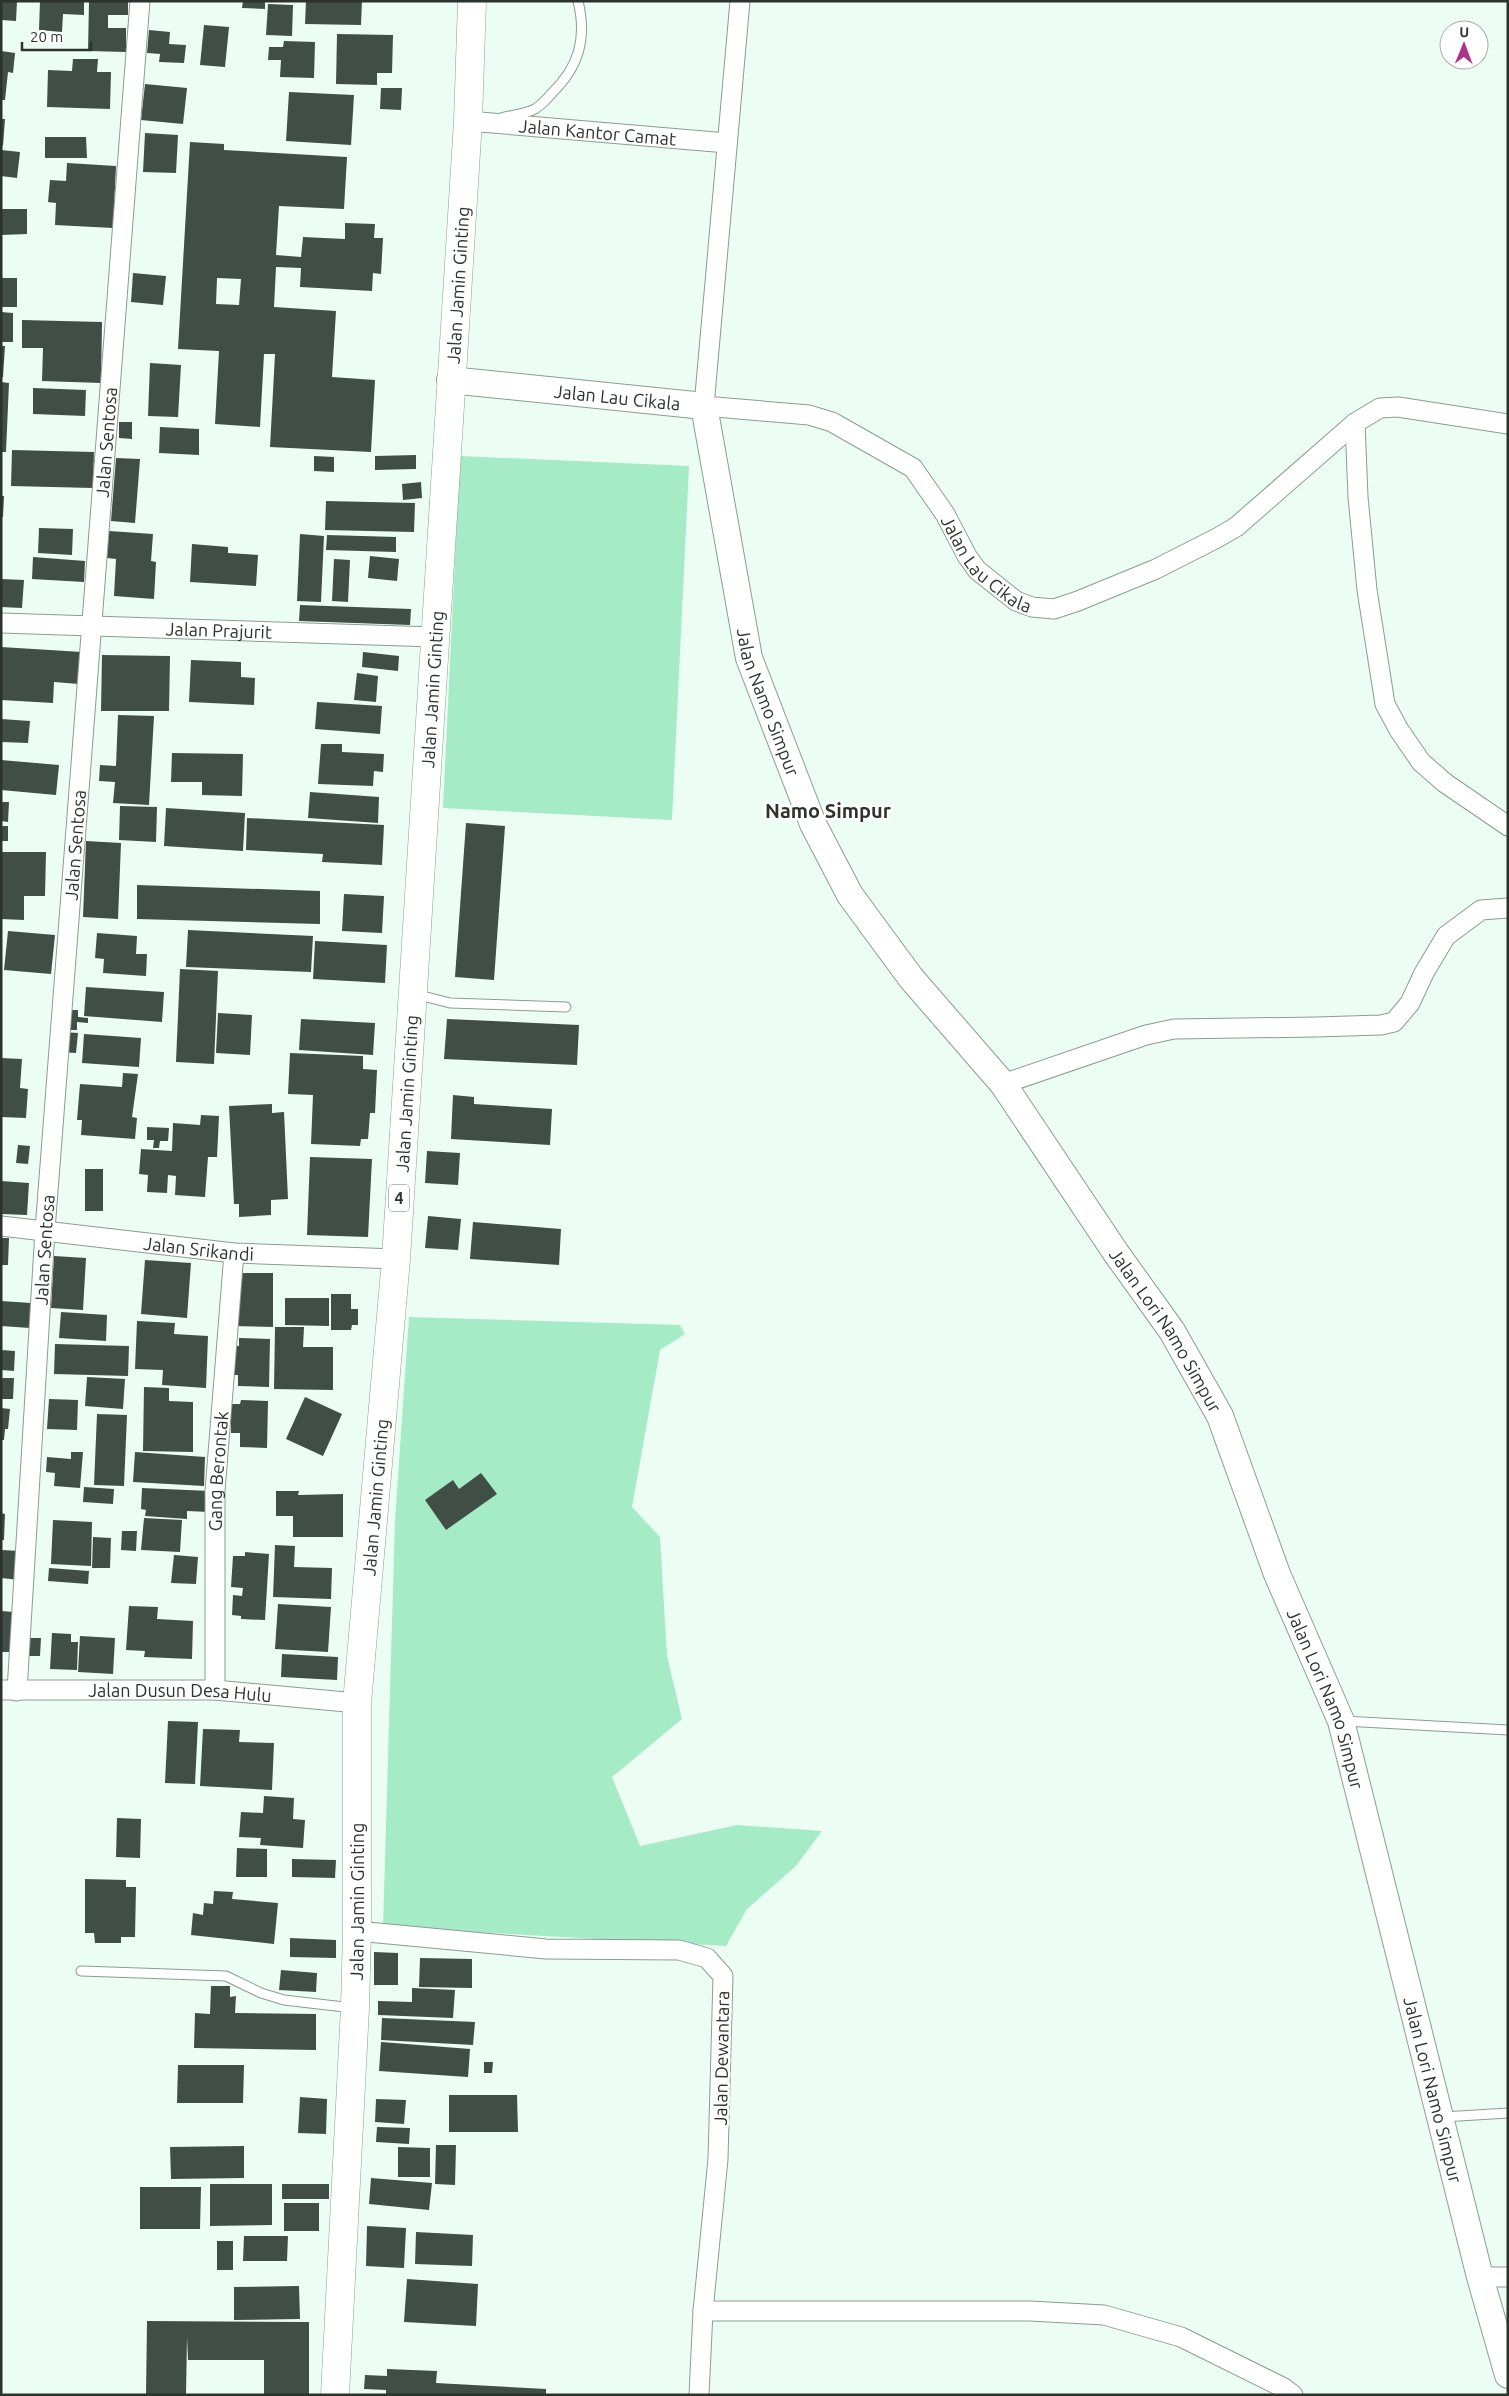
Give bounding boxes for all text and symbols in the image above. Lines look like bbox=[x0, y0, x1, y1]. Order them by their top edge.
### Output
scale bar bbox=[22, 20, 91, 52]
north arrow bbox=[1439, 20, 1489, 70]
text: U bbox=[1459, 24, 1469, 40]
text: 20 m bbox=[30, 28, 63, 45]
street label: Jalan Kantor Camat bbox=[518, 115, 677, 149]
street label: Jalan Jamin Ginting bbox=[443, 206, 473, 365]
street label: Jalan Lau Cikala bbox=[553, 381, 681, 414]
street label: Jalan Sentosa bbox=[92, 386, 120, 498]
street label: Jalan Lau Cikala bbox=[938, 512, 1034, 616]
street label: Jalan Jamin Ginting bbox=[417, 610, 447, 769]
street label: Jalan Prajurit bbox=[165, 618, 272, 642]
street label: Jalan Namo Simpur bbox=[734, 626, 804, 779]
street label: Jalan Sentosa bbox=[61, 789, 89, 901]
district label: Namo Simpur bbox=[765, 799, 892, 822]
street label: Jalan Jamin Ginting bbox=[392, 1014, 421, 1173]
road number: 4 bbox=[389, 1184, 409, 1212]
street label: Jalan Sentosa bbox=[30, 1194, 58, 1306]
street label: Jalan Srikandi bbox=[143, 1233, 254, 1264]
street label: Jalan Lori Namo Simpur bbox=[1106, 1244, 1226, 1416]
street label: Gang Berontak bbox=[205, 1410, 231, 1531]
street label: Jalan Jamin Ginting bbox=[358, 1418, 392, 1577]
street label: Jalan Lori Namo Simpur bbox=[1283, 1606, 1368, 1791]
street label: Jalan Dusun Desa Hulu bbox=[88, 1680, 273, 1705]
street label: Jalan Jamin Ginting bbox=[346, 1823, 367, 1981]
street label: Jalan Dewantara bbox=[710, 1990, 732, 2126]
street label: Jalan Lori Namo Simpur bbox=[1400, 1995, 1466, 2185]

